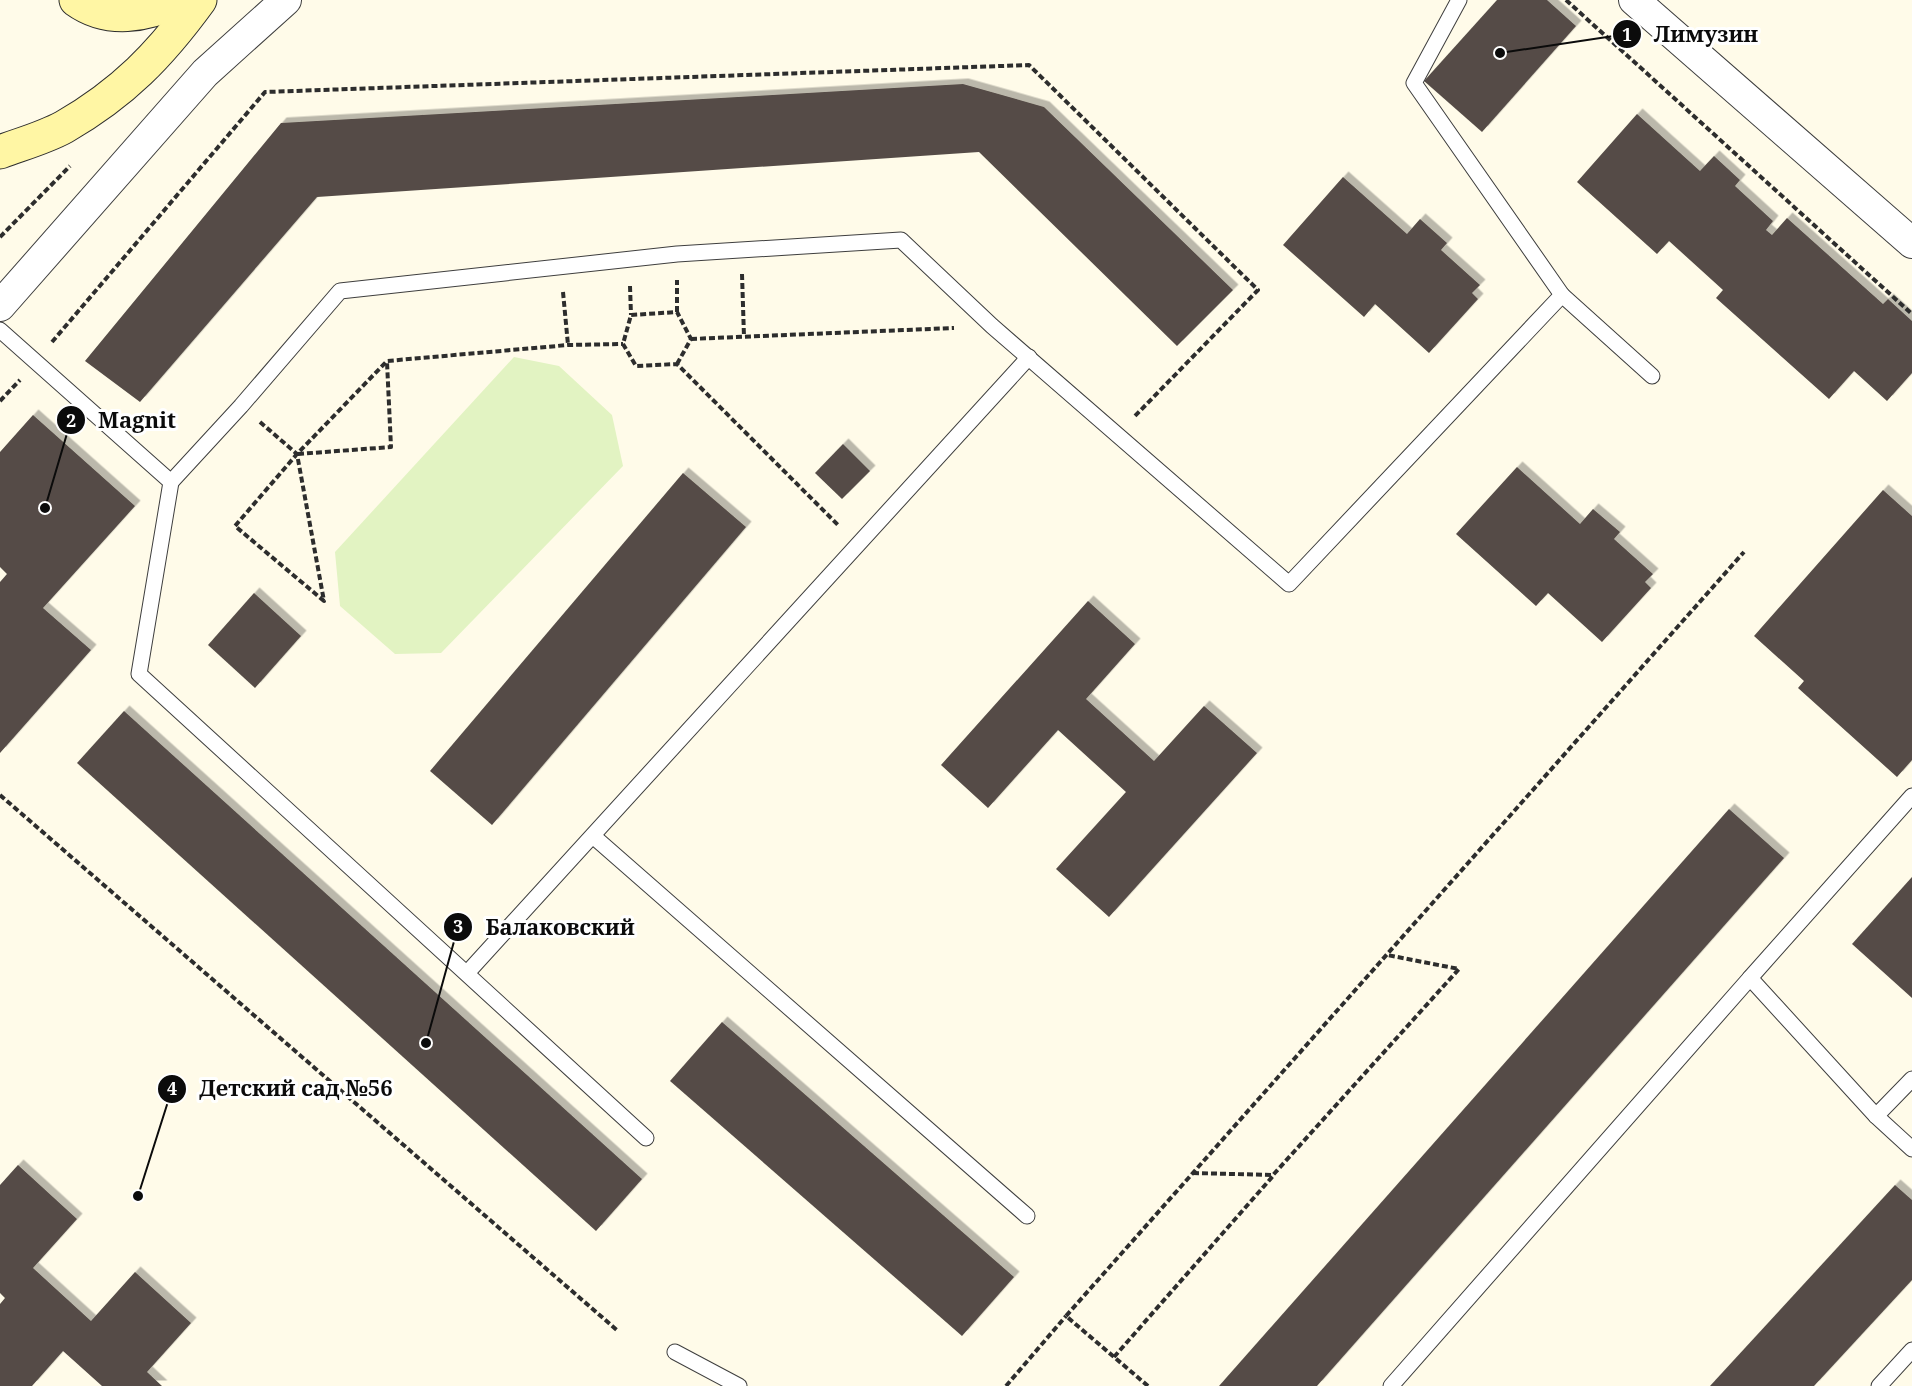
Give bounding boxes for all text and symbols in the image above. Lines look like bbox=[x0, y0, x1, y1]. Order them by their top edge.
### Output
callout: Лимузин bbox=[1612, 14, 1770, 54]
text: Лимузин bbox=[1654, 18, 1758, 48]
text: 1 bbox=[1622, 22, 1632, 46]
callout: Magnit bbox=[56, 400, 188, 440]
text: Magnit bbox=[98, 404, 176, 434]
text: 2 bbox=[66, 408, 76, 432]
callout: Балаковский bbox=[443, 907, 646, 947]
text: Балаковский bbox=[485, 911, 635, 941]
text: 3 bbox=[453, 914, 463, 938]
callout: Детский сад №56 bbox=[157, 1069, 405, 1109]
text: Детский сад №56 bbox=[199, 1072, 393, 1102]
text: 4 bbox=[167, 1076, 177, 1100]

